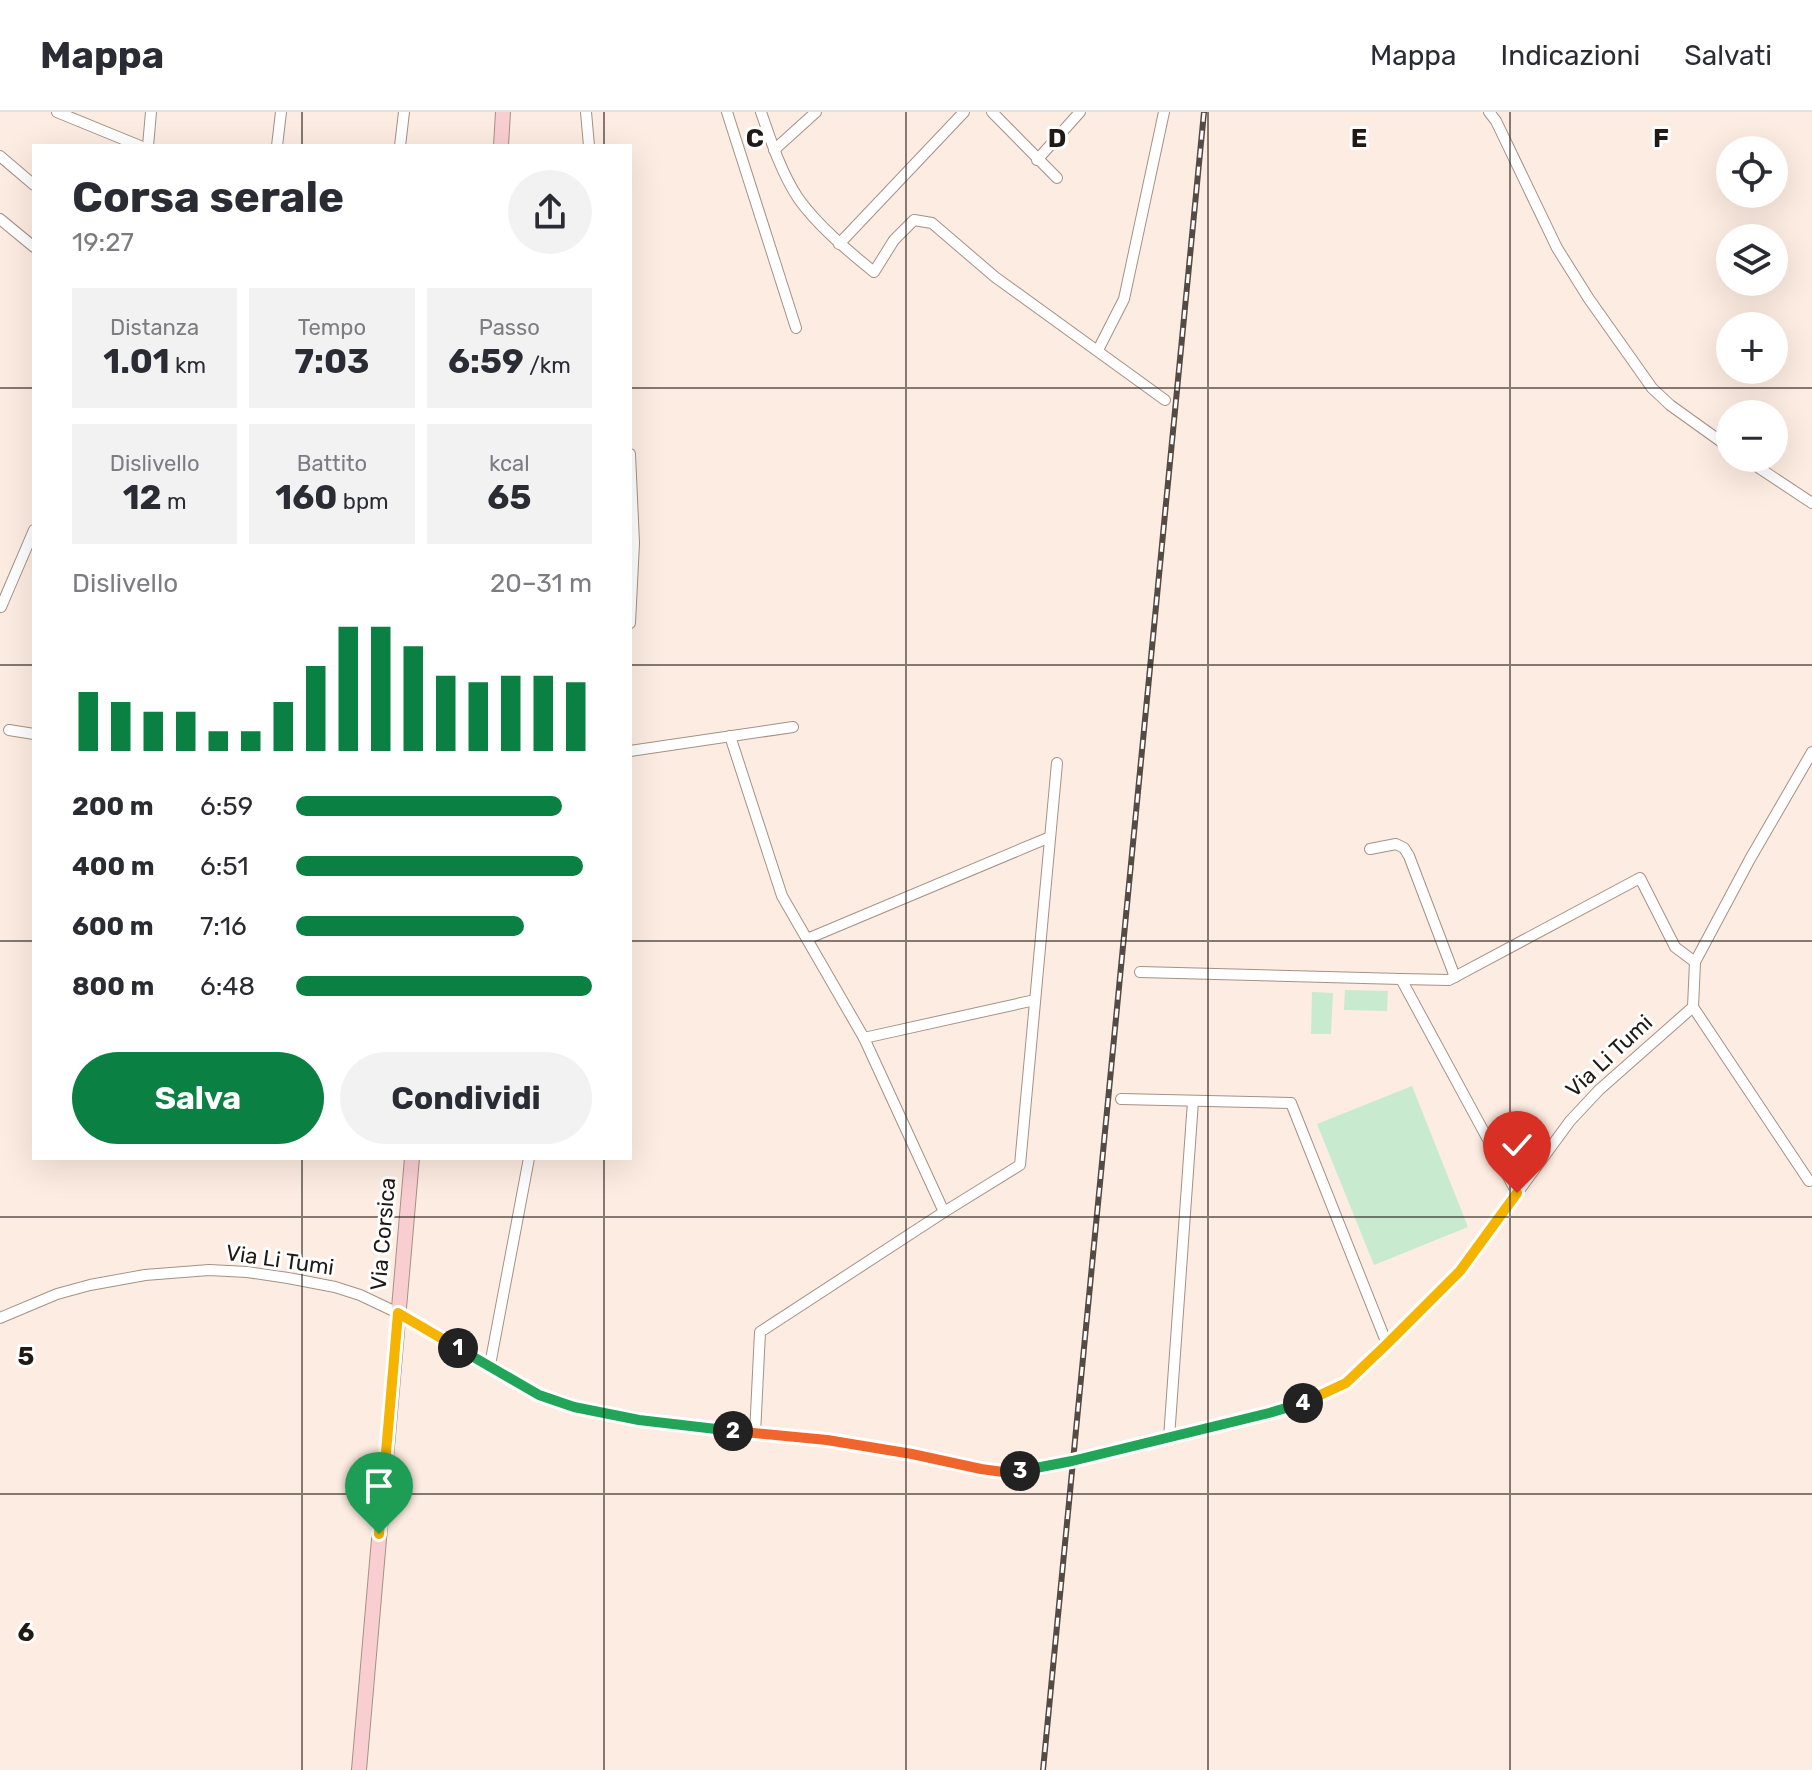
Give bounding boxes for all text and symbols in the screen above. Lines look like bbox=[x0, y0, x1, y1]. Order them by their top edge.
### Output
text: Mappa bbox=[40, 32, 164, 78]
text: Mappa bbox=[1370, 39, 1457, 72]
text: Indicazioni bbox=[1501, 39, 1640, 72]
text: Salvati bbox=[1684, 39, 1772, 72]
text: C bbox=[746, 123, 764, 154]
text: D bbox=[1048, 123, 1066, 154]
text: E bbox=[1351, 123, 1367, 154]
text: F bbox=[1653, 123, 1669, 154]
map controls bbox=[1716, 136, 1788, 472]
button: locate bbox=[1716, 136, 1788, 208]
button: share bbox=[508, 170, 592, 254]
text: Corsa serale bbox=[72, 171, 344, 223]
button: layers bbox=[1716, 224, 1788, 296]
text: 19:27 bbox=[72, 227, 134, 258]
button: + bbox=[1716, 312, 1788, 384]
text: Distanza bbox=[110, 314, 199, 341]
text: Tempo bbox=[298, 314, 366, 341]
text: Passo bbox=[479, 314, 540, 341]
text: 1.01 bbox=[103, 341, 170, 382]
text: 7:03 bbox=[295, 341, 369, 382]
text: 6:59 bbox=[448, 341, 524, 382]
text: km bbox=[170, 352, 206, 379]
text: /km bbox=[524, 352, 571, 379]
button: − bbox=[1716, 400, 1788, 472]
text: Dislivello bbox=[110, 450, 200, 477]
text: Battito bbox=[297, 450, 367, 477]
text: kcal bbox=[489, 450, 530, 477]
text: 12 bbox=[123, 477, 162, 518]
text: 160 bbox=[275, 477, 337, 518]
text: 65 bbox=[487, 477, 531, 518]
text: m bbox=[162, 488, 187, 515]
text: bpm bbox=[337, 488, 389, 515]
text: Dislivello bbox=[72, 568, 178, 599]
text: 20–31 m bbox=[490, 568, 592, 599]
text: 200 m bbox=[72, 791, 154, 822]
text: 6:59 bbox=[200, 791, 253, 822]
text: 400 m bbox=[72, 851, 154, 882]
text: 6:51 bbox=[200, 851, 249, 882]
text: 600 m bbox=[72, 911, 154, 942]
text: 7:16 bbox=[200, 911, 247, 942]
text: 800 m bbox=[72, 971, 154, 1002]
text: 6:48 bbox=[200, 971, 255, 1002]
street label: Via Li Tumi bbox=[1560, 1009, 1658, 1103]
button: Salva bbox=[72, 1052, 324, 1144]
button: Condividi bbox=[340, 1052, 592, 1144]
pin bbox=[1483, 1111, 1551, 1193]
icon: check bbox=[1495, 1123, 1539, 1167]
street label: Via Corsica bbox=[365, 1176, 401, 1292]
street label: Via Li Tumi bbox=[224, 1239, 336, 1281]
pin: 1 bbox=[438, 1328, 478, 1368]
text: 1 bbox=[453, 1334, 463, 1361]
text: 5 bbox=[18, 1341, 34, 1372]
pin: 4 bbox=[1283, 1383, 1323, 1423]
text: 4 bbox=[1295, 1389, 1311, 1416]
pin: 2 bbox=[713, 1411, 753, 1451]
text: 2 bbox=[726, 1417, 740, 1444]
pin: 3 bbox=[1000, 1451, 1040, 1491]
pin bbox=[345, 1452, 413, 1534]
text: 3 bbox=[1013, 1457, 1027, 1484]
icon: arrive bbox=[357, 1464, 401, 1508]
text: 6 bbox=[18, 1617, 35, 1648]

